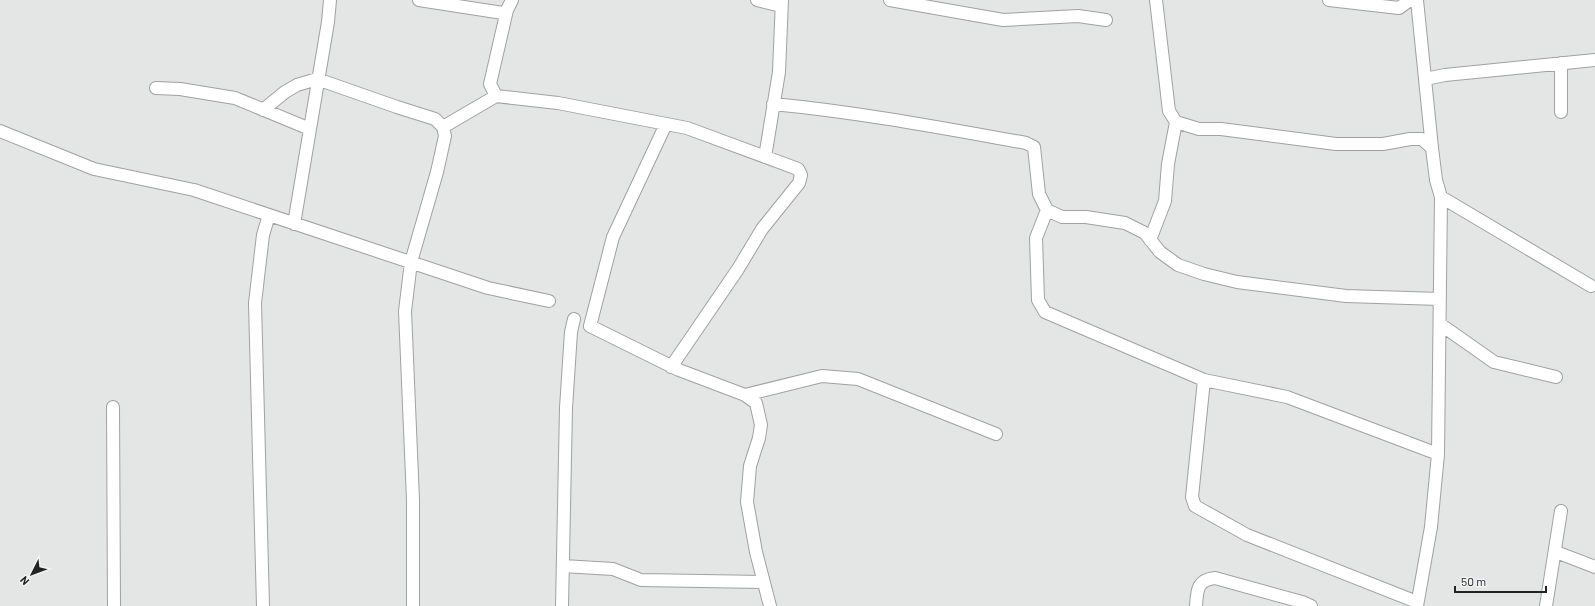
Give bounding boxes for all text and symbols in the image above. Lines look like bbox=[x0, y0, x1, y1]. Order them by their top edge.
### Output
north arrow bbox=[12, 554, 52, 594]
scale bar bbox=[1455, 568, 1546, 594]
text: N bbox=[17, 574, 31, 588]
text: 50 m bbox=[1461, 574, 1486, 588]

